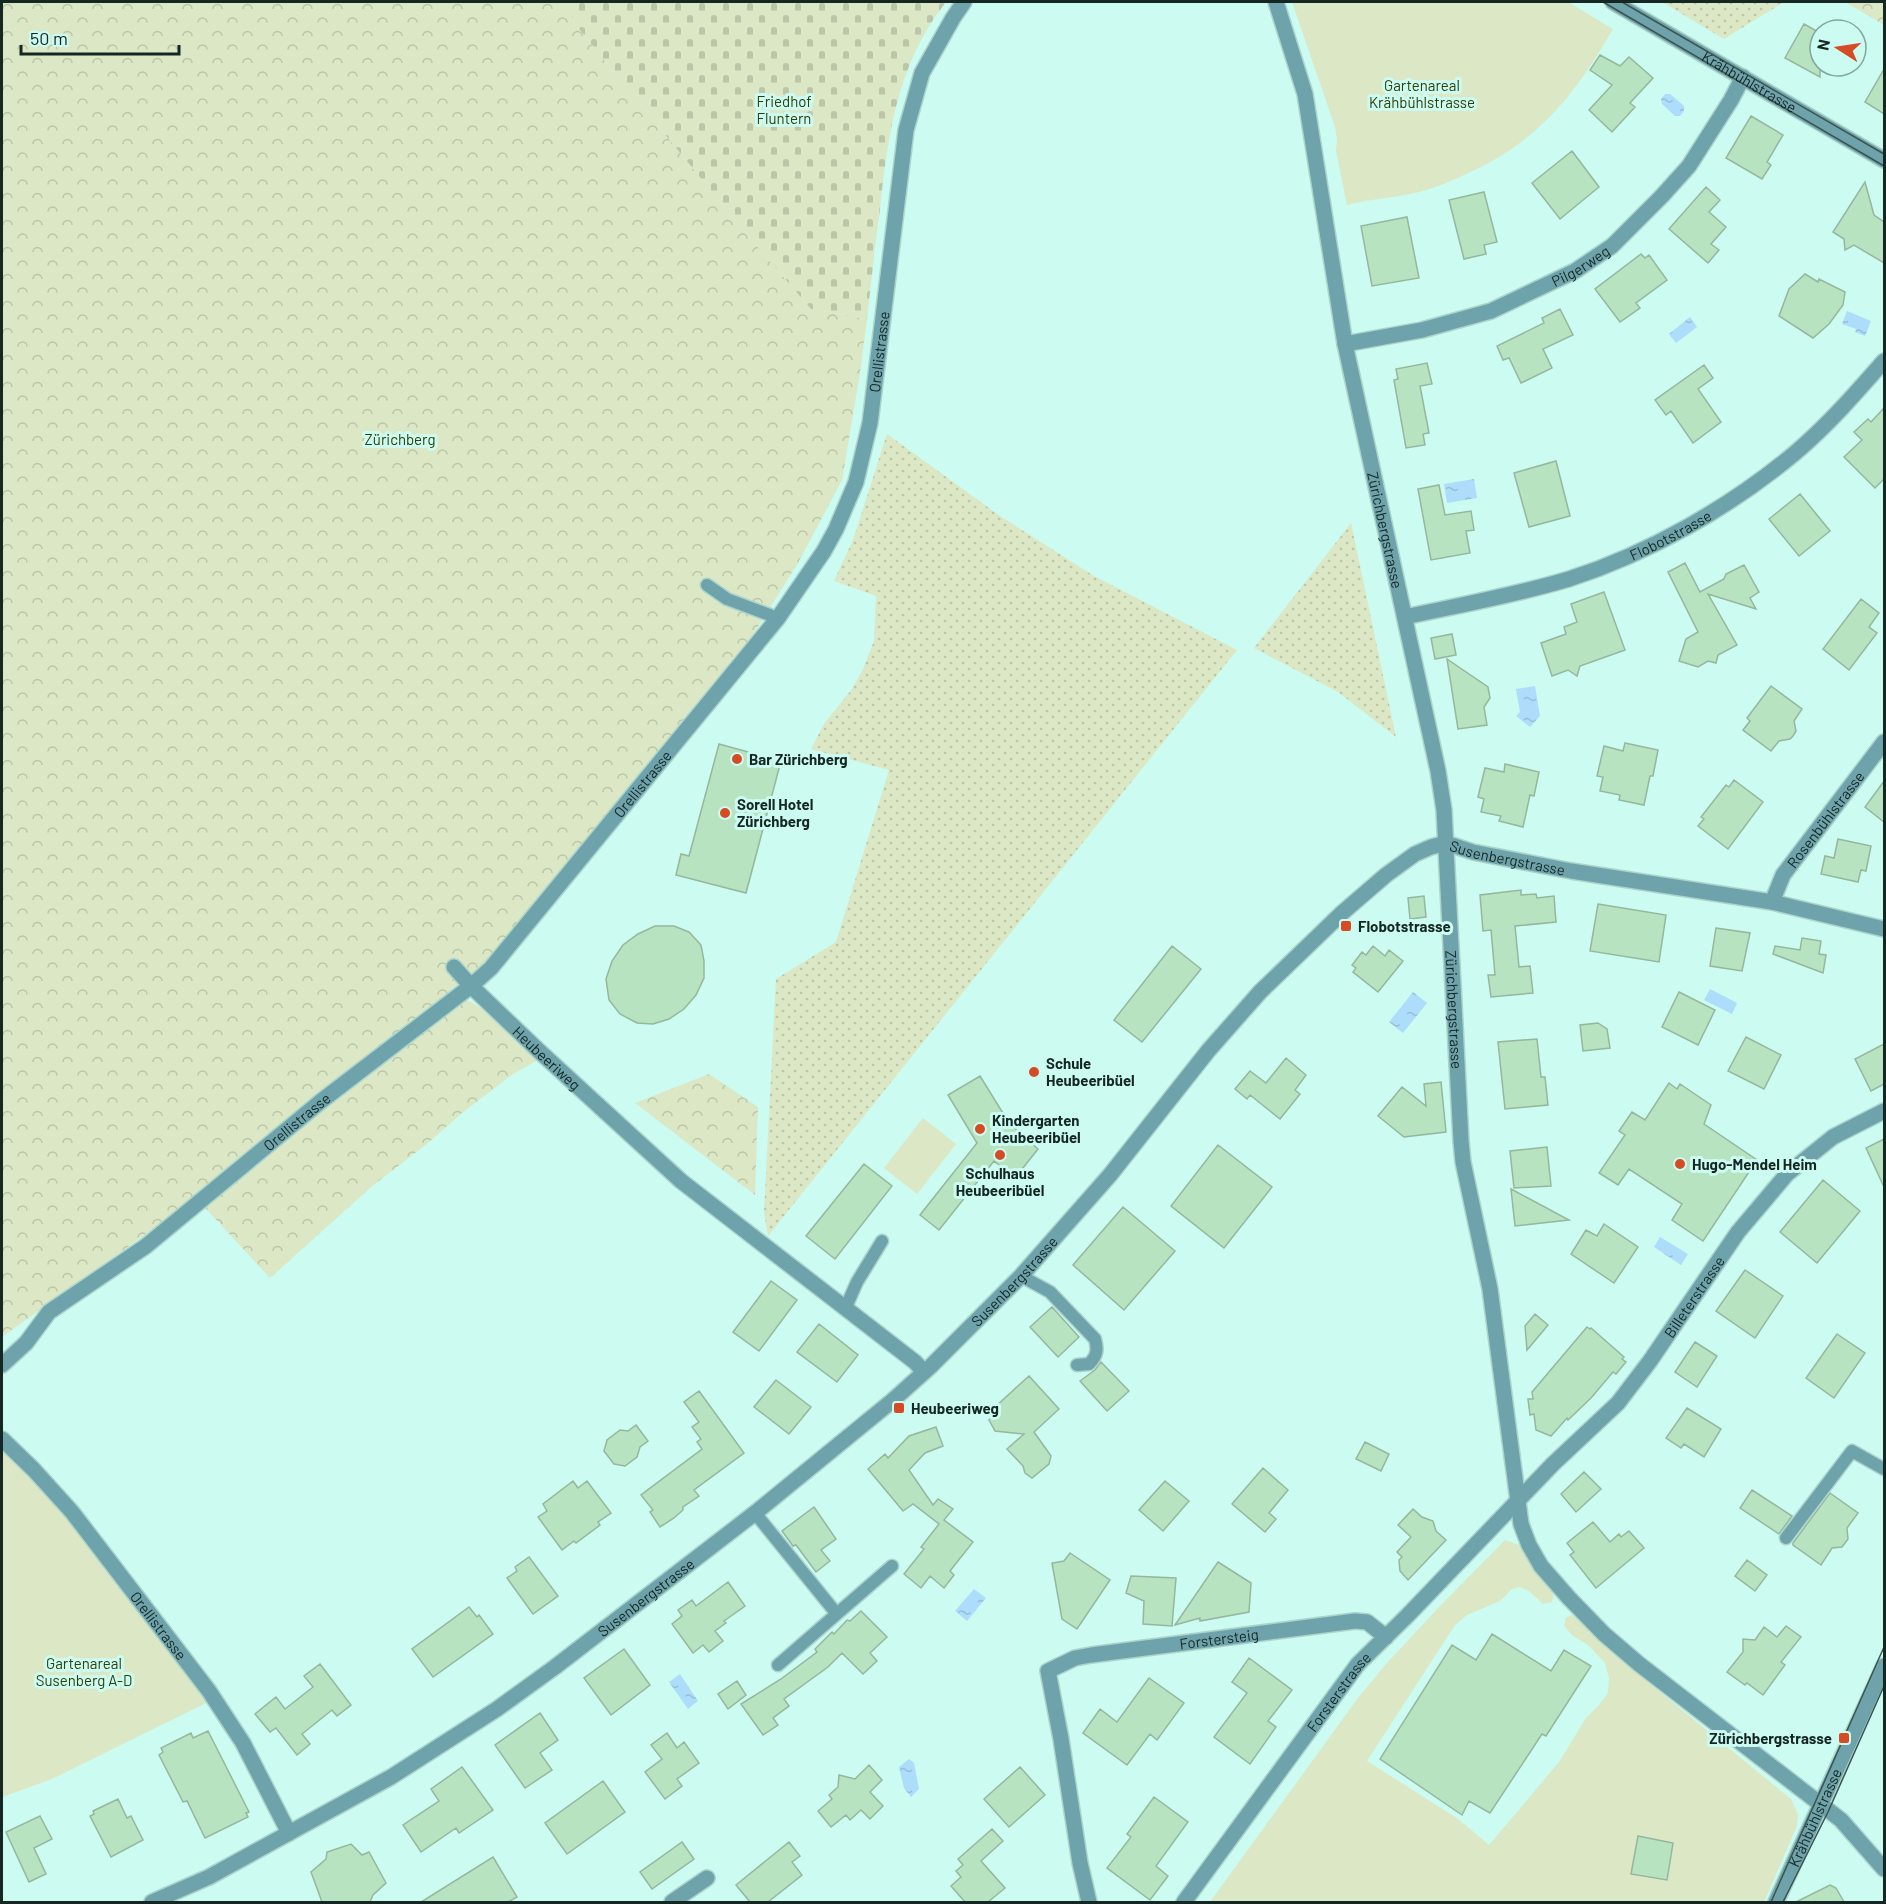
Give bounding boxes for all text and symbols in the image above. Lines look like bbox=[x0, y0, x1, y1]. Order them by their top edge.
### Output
scale bar bbox=[21, 18, 178, 56]
north arrow bbox=[1808, 18, 1868, 78]
text: 50 m bbox=[30, 27, 68, 49]
text: N bbox=[1812, 38, 1833, 52]
street label: Krähbühlstrasse bbox=[1699, 47, 1800, 116]
park label: Gartenareal Krähbühlstrasse bbox=[1369, 76, 1475, 111]
park label: Friedhof Fluntern bbox=[756, 92, 812, 127]
street label: Pilgerweg bbox=[1548, 241, 1613, 290]
street label: Orellistrasse bbox=[865, 310, 893, 393]
park label: Zürichberg bbox=[365, 430, 435, 448]
street label: Zürichbergstrasse bbox=[1364, 470, 1407, 590]
street label: Flobotstrasse bbox=[1627, 506, 1714, 564]
street label: Orellistrasse bbox=[609, 746, 675, 821]
place label: Bar Zürichberg bbox=[749, 750, 848, 768]
marker: Bar Zürichberg bbox=[730, 752, 744, 766]
street label: Rosenbühlstrasse bbox=[1783, 768, 1868, 871]
place label: Sorell Hotel Zürichberg bbox=[737, 795, 813, 830]
marker: Sorell Hotel Zürichberg bbox=[718, 806, 732, 820]
street label: Susenbergstrasse bbox=[1448, 836, 1567, 879]
place label: Flobotstrasse bbox=[1358, 917, 1451, 935]
marker: Flobotstrasse bbox=[1339, 919, 1353, 933]
street label: Zürichbergstrasse bbox=[1442, 950, 1466, 1069]
street label: Heubeeriweg bbox=[509, 1022, 584, 1094]
place label: Schule Heubeeribüel bbox=[1046, 1054, 1135, 1089]
marker: Schule Heubeeribüel bbox=[1027, 1065, 1041, 1079]
street label: Orellistrasse bbox=[260, 1089, 334, 1154]
place label: Kindergarten Heubeeribüel bbox=[992, 1111, 1081, 1146]
marker: Kindergarten Heubeeribüel bbox=[973, 1122, 987, 1136]
marker: Schulhaus Heubeeribüel bbox=[993, 1148, 1007, 1162]
place label: Hugo-Mendel Heim bbox=[1692, 1155, 1817, 1173]
marker: Hugo-Mendel Heim bbox=[1673, 1157, 1687, 1171]
place label: Schulhaus Heubeeribüel bbox=[956, 1164, 1044, 1199]
street label: Susenbergstrasse bbox=[967, 1232, 1061, 1330]
street label: Billeterstrasse bbox=[1660, 1252, 1728, 1341]
place label: Heubeeriweg bbox=[911, 1399, 999, 1417]
marker: Heubeeriweg bbox=[892, 1401, 906, 1415]
street label: Susenbergstrasse bbox=[594, 1554, 698, 1640]
street label: Orellistrasse bbox=[127, 1588, 191, 1663]
street label: Forstersteig bbox=[1178, 1624, 1260, 1653]
street label: Forsterstrasse bbox=[1303, 1648, 1374, 1735]
park label: Gartenareal Susenberg A-D bbox=[36, 1654, 132, 1689]
place label: Zürichbergstrasse bbox=[1709, 1729, 1832, 1747]
marker: Zürichbergstrasse bbox=[1837, 1731, 1851, 1745]
street label: Krähbühlstrasse bbox=[1784, 1765, 1845, 1869]

